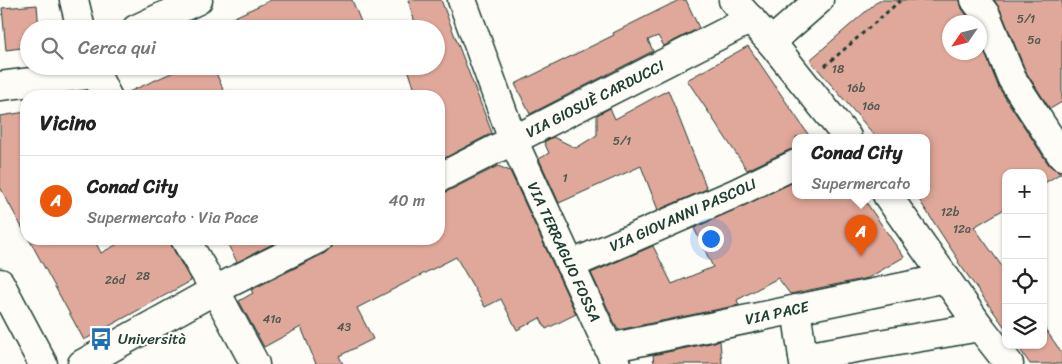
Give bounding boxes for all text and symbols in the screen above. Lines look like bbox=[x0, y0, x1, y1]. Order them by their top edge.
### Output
house number: 5/1 bbox=[1017, 8, 1035, 30]
north arrow bbox=[942, 15, 987, 60]
search box bbox=[20, 20, 445, 75]
house number: 5a bbox=[1027, 29, 1041, 51]
text: Cerca qui bbox=[78, 31, 156, 64]
icon: search bbox=[38, 34, 66, 62]
street label: VIA GIOSUÈ CARDUCCI bbox=[521, 53, 669, 145]
house number: 18 bbox=[832, 58, 844, 80]
house number: 16b bbox=[847, 77, 866, 99]
house number: 16a bbox=[862, 95, 880, 117]
text: Vicino bbox=[40, 104, 96, 142]
house number: 5/1 bbox=[613, 130, 631, 152]
popup bbox=[792, 134, 930, 199]
text: Conad City bbox=[811, 136, 902, 169]
house number: 1 bbox=[562, 167, 568, 189]
text: Supermercato bbox=[811, 169, 911, 198]
map controls bbox=[1002, 169, 1047, 349]
button: + bbox=[1002, 169, 1047, 214]
text: Conad City bbox=[87, 170, 178, 203]
street label: VIA GIOVANNI PASCOLI bbox=[605, 171, 761, 259]
street label: VIA TERRAGLIO FOSSA bbox=[520, 177, 608, 327]
text: A bbox=[51, 186, 61, 215]
text: 40 m bbox=[388, 186, 425, 215]
house number: 12b bbox=[941, 201, 960, 223]
text: Supermercato · Via Pace bbox=[87, 203, 258, 232]
button: − bbox=[1002, 214, 1047, 259]
pin: A bbox=[845, 215, 877, 256]
house number: 12a bbox=[953, 218, 971, 240]
your location bbox=[698, 226, 724, 252]
button: locate bbox=[1002, 259, 1047, 304]
house number: 28 bbox=[136, 265, 150, 287]
house number: 26d bbox=[105, 269, 127, 291]
street label: VIA PACE bbox=[743, 293, 813, 332]
button: layers bbox=[1002, 304, 1047, 349]
house number: 41a bbox=[263, 308, 281, 330]
house number: 43 bbox=[337, 316, 351, 338]
bus stop icon: Università bbox=[88, 326, 114, 352]
place label: Università bbox=[118, 326, 187, 352]

